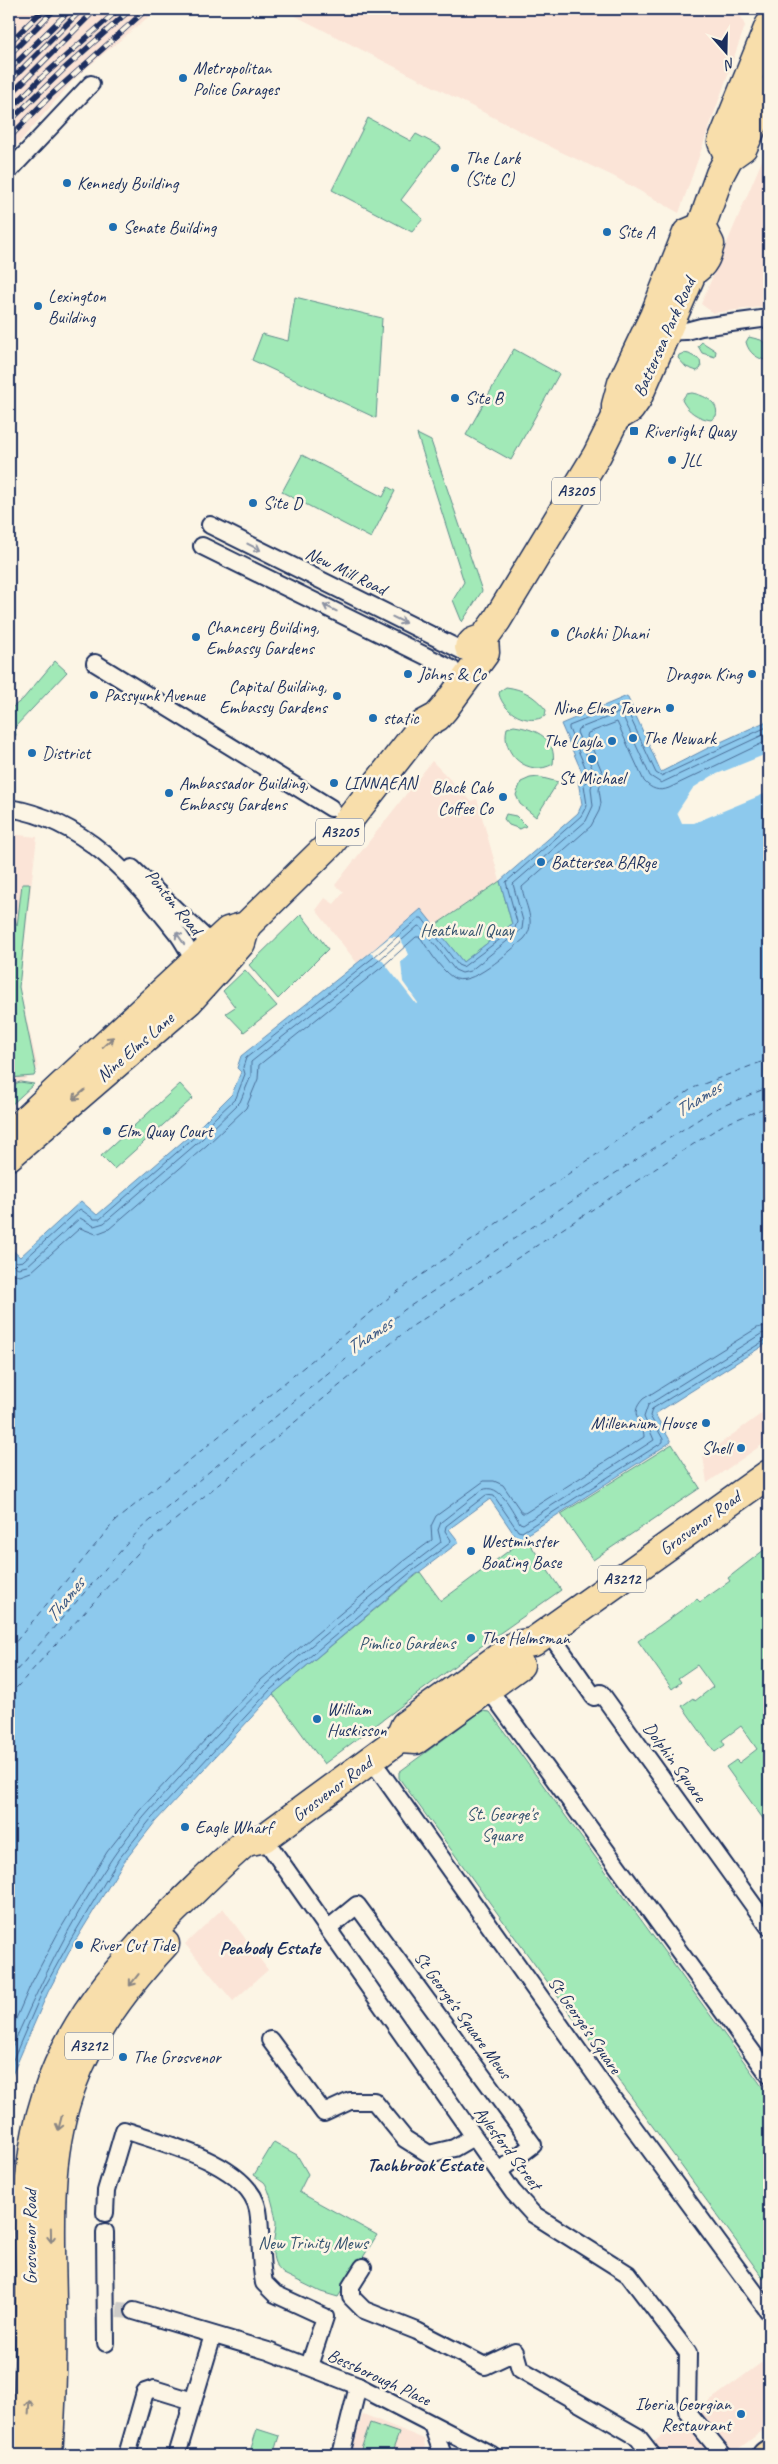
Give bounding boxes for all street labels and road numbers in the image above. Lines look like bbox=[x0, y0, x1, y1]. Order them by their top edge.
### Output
street label: Battersea Park Road bbox=[628, 271, 701, 400]
road number: A3205 bbox=[552, 478, 600, 504]
street label: New Mill Road bbox=[302, 542, 393, 601]
road number: A3205 bbox=[316, 819, 364, 846]
street label: Ponton Road bbox=[141, 865, 209, 941]
street label: Nine Elms Lane bbox=[92, 1007, 179, 1087]
street label: Grosvenor Road bbox=[655, 1484, 747, 1560]
road number: A3212 bbox=[598, 1566, 646, 1592]
street label: Dolphin Square bbox=[639, 1718, 712, 1807]
street label: Grosvenor Road bbox=[287, 1750, 379, 1826]
street label: St George's Square Mews bbox=[409, 1947, 518, 2085]
street label: St George's Square bbox=[543, 1972, 627, 2079]
road number: A3212 bbox=[65, 2032, 113, 2060]
street label: Aylesford Street bbox=[470, 2102, 548, 2196]
street label: Grosvenor Road bbox=[19, 2187, 41, 2284]
street label: Bessborough Place bbox=[324, 2344, 435, 2411]

